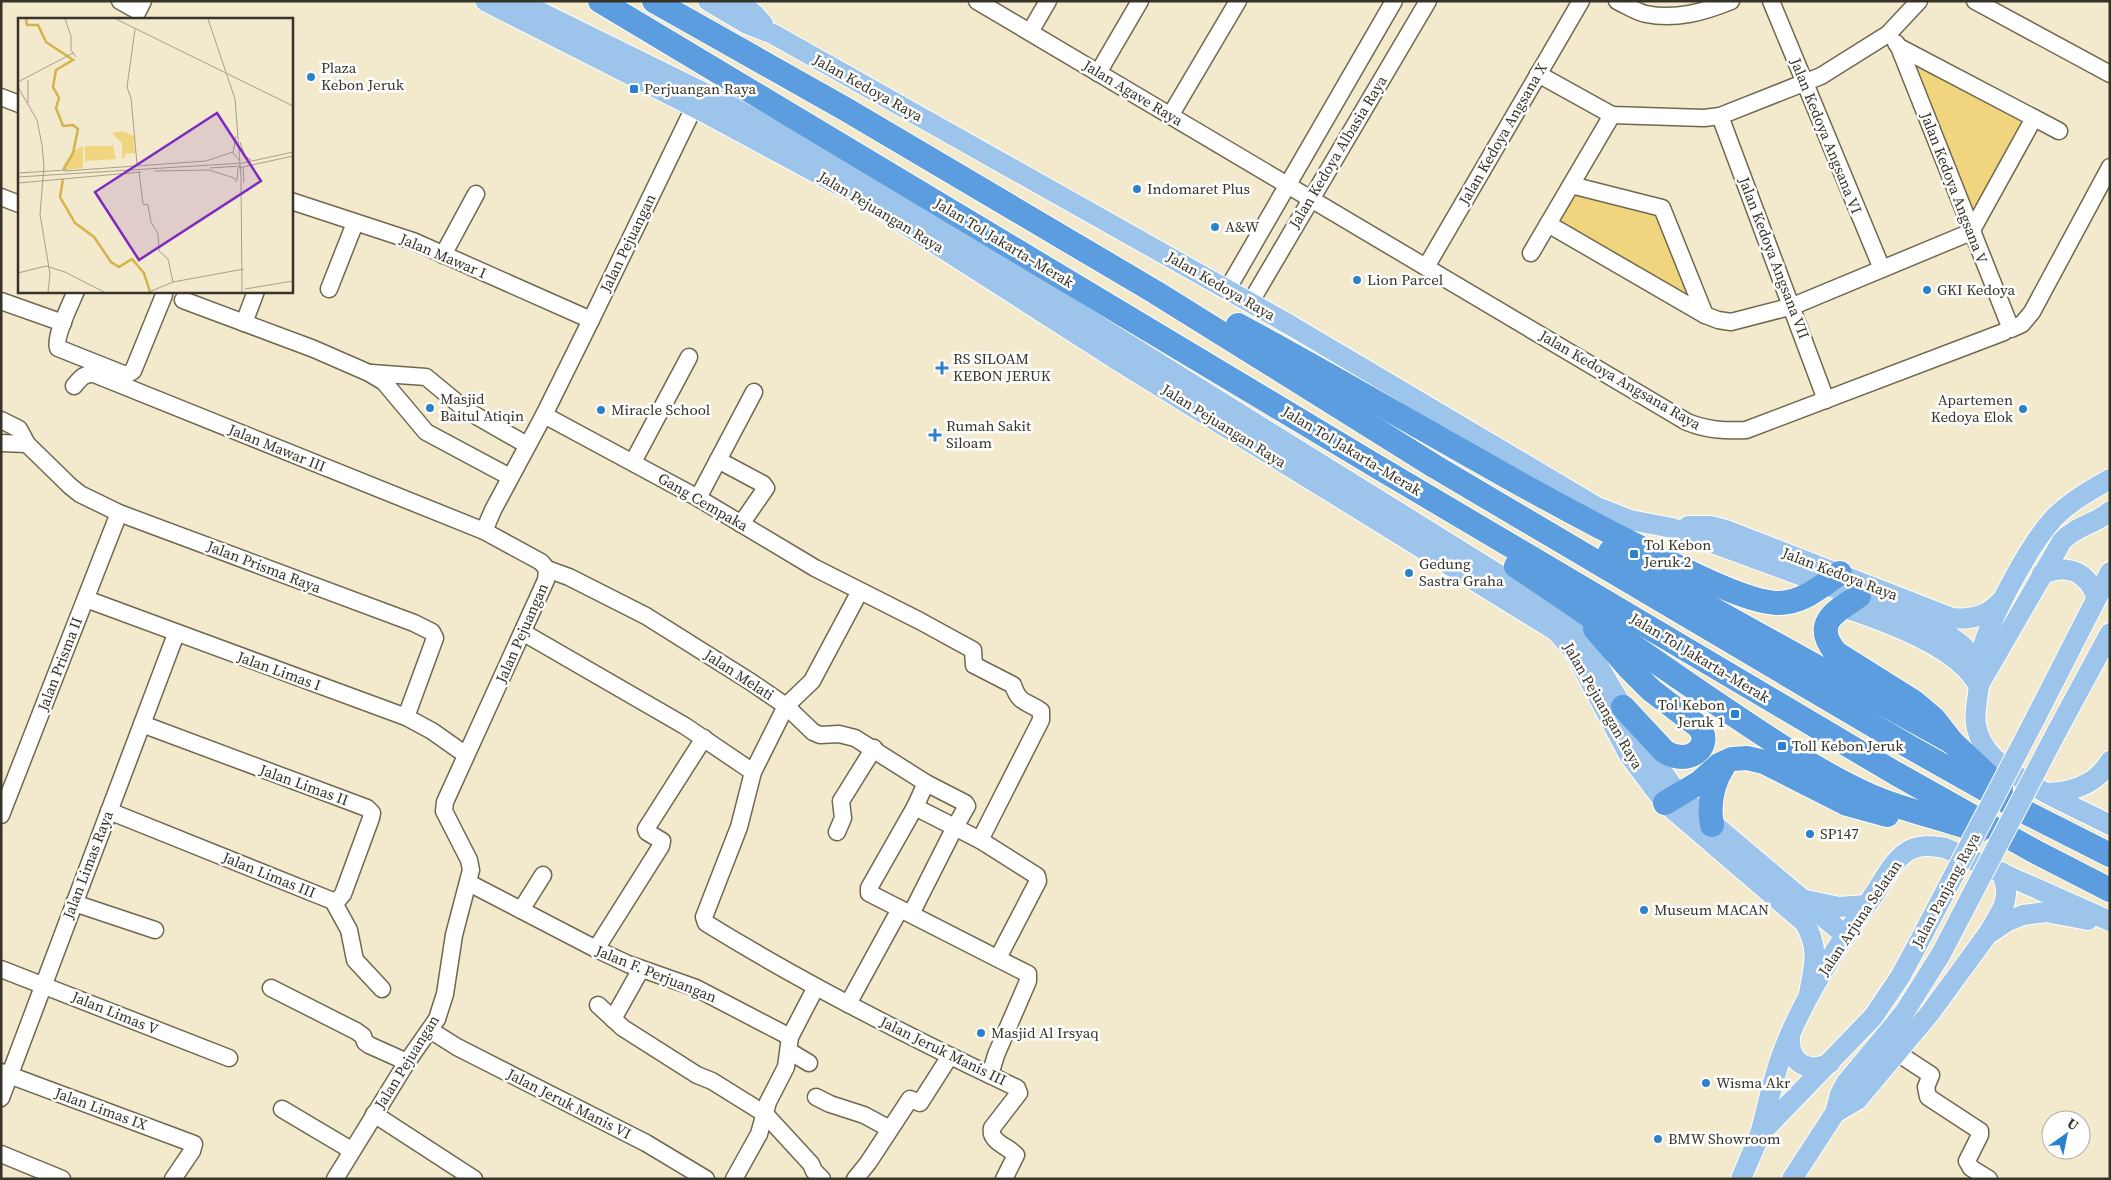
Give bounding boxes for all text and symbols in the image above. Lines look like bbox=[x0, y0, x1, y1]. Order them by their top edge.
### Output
inset map bbox=[18, 18, 292, 292]
street label: Jalan Kedoya Raya bbox=[809, 48, 927, 127]
street label: Jalan Agave Raya bbox=[1079, 54, 1187, 131]
street label: Jalan Kedoya Angsana VI bbox=[1785, 54, 1867, 217]
place label: Plaza Kebon Jeruk bbox=[321, 57, 405, 95]
street label: Jalan Kedoya Angsana X bbox=[1453, 59, 1552, 209]
marker: Plaza Kebon Jeruk bbox=[305, 71, 317, 83]
street label: Jalan Kedoya Albasia Raya bbox=[1283, 71, 1392, 233]
place label: Perjuangan Raya bbox=[644, 78, 756, 99]
marker: Perjuangan Raya bbox=[628, 83, 640, 95]
street label: Jalan Kedoya Angsana V bbox=[1916, 108, 1993, 267]
street label: Jalan Pejuangan Raya bbox=[814, 165, 948, 258]
street label: Jalan Kedoya Angsana VII bbox=[1734, 173, 1815, 342]
place label: Indomaret Plus bbox=[1147, 178, 1250, 199]
marker: Indomaret Plus bbox=[1131, 183, 1143, 195]
street label: Jalan Pejuangan bbox=[594, 190, 660, 296]
street label: Jalan Tol Jakarta–Merak bbox=[930, 192, 1079, 293]
place label: A&W bbox=[1225, 216, 1260, 237]
marker: A&W bbox=[1209, 221, 1221, 233]
street label: Jalan Mawar I bbox=[396, 227, 490, 283]
street label: Jalan Kedoya Raya bbox=[1162, 245, 1280, 325]
place label: Lion Parcel bbox=[1367, 269, 1444, 290]
marker: Lion Parcel bbox=[1351, 274, 1363, 286]
place label: GKI Kedoya bbox=[1937, 279, 2016, 300]
marker: GKI Kedoya bbox=[1921, 284, 1933, 296]
street label: Jalan Kedoya Angsana Raya bbox=[1535, 324, 1705, 435]
place label: RS SILOAM KEBON JERUK bbox=[953, 348, 1051, 386]
marker: RS SILOAM KEBON JERUK bbox=[935, 361, 949, 375]
street label: Jalan Pejuangan Raya bbox=[1157, 378, 1291, 473]
place label: Masjid Baitul Atiqin bbox=[440, 388, 524, 426]
place label: Apartemen Kedoya Elok bbox=[1931, 389, 2014, 427]
place label: Miracle School bbox=[611, 399, 711, 420]
street label: Jalan Tol Jakarta–Merak bbox=[1278, 400, 1427, 501]
marker: Masjid Baitul Atiqin bbox=[424, 402, 436, 414]
marker: Apartemen Kedoya Elok bbox=[2017, 403, 2029, 415]
marker: Miracle School bbox=[595, 404, 607, 416]
place label: Rumah Sakit Siloam bbox=[946, 415, 1031, 453]
street label: Jalan Mawar III bbox=[224, 418, 329, 477]
marker: Rumah Sakit Siloam bbox=[928, 428, 942, 442]
street label: Gang Cempaka bbox=[654, 467, 752, 536]
place label: Tol Kebon Jeruk 2 bbox=[1643, 534, 1711, 572]
street label: Jalan Prisma Raya bbox=[203, 535, 324, 598]
street label: Jalan Kedoya Raya bbox=[1778, 541, 1901, 605]
marker: Tol Kebon Jeruk 2 bbox=[1628, 548, 1640, 560]
place label: Gedung Sastra Graha bbox=[1419, 553, 1504, 591]
marker: Gedung Sastra Graha bbox=[1403, 567, 1415, 579]
street label: Jalan Pejuangan bbox=[490, 580, 553, 687]
street label: Jalan Tol Jakarta–Merak bbox=[1626, 607, 1775, 708]
street label: Jalan Prisma II bbox=[32, 614, 87, 715]
street label: Jalan Pejuangan Raya bbox=[1558, 638, 1648, 773]
street label: Jalan Melati bbox=[699, 644, 778, 705]
street label: Jalan Limas I bbox=[234, 645, 324, 695]
place label: Tol Kebon Jeruk 1 bbox=[1658, 694, 1725, 732]
marker: Tol Kebon Jeruk 1 bbox=[1729, 708, 1741, 720]
place label: Toll Kebon Jeruk bbox=[1792, 735, 1904, 756]
marker: Toll Kebon Jeruk bbox=[1776, 740, 1788, 752]
street label: Jalan Limas II bbox=[256, 758, 351, 810]
street label: Jalan Limas Raya bbox=[57, 807, 118, 923]
place label: SP147 bbox=[1820, 823, 1859, 844]
marker: SP147 bbox=[1804, 828, 1816, 840]
street label: Jalan Panjang Raya bbox=[1906, 828, 1985, 952]
street label: Jalan Limas III bbox=[219, 846, 319, 903]
street label: Jalan Arjuna Selatan bbox=[1812, 856, 1906, 981]
place label: Museum MACAN bbox=[1654, 899, 1769, 920]
marker: Museum MACAN bbox=[1638, 904, 1650, 916]
street label: Jalan F. Perjuangan bbox=[592, 939, 720, 1007]
street label: Jalan Limas V bbox=[68, 985, 162, 1039]
street label: Jalan Jeruk Manis III bbox=[876, 1010, 1010, 1090]
street label: Jalan Pejuangan bbox=[369, 1011, 444, 1114]
place label: Masjid Al Irsyaq bbox=[991, 1022, 1099, 1043]
marker: Masjid Al Irsyaq bbox=[975, 1027, 987, 1039]
street label: Jalan Jeruk Manis VI bbox=[503, 1063, 635, 1144]
place label: Wisma Akr bbox=[1716, 1072, 1791, 1093]
marker: Wisma Akr bbox=[1700, 1077, 1712, 1089]
street label: Jalan Limas IX bbox=[51, 1082, 151, 1135]
north arrow bbox=[2041, 1110, 2091, 1160]
text: U bbox=[2063, 1113, 2083, 1135]
place label: BMW Showroom bbox=[1668, 1128, 1781, 1149]
marker: BMW Showroom bbox=[1652, 1133, 1664, 1145]

